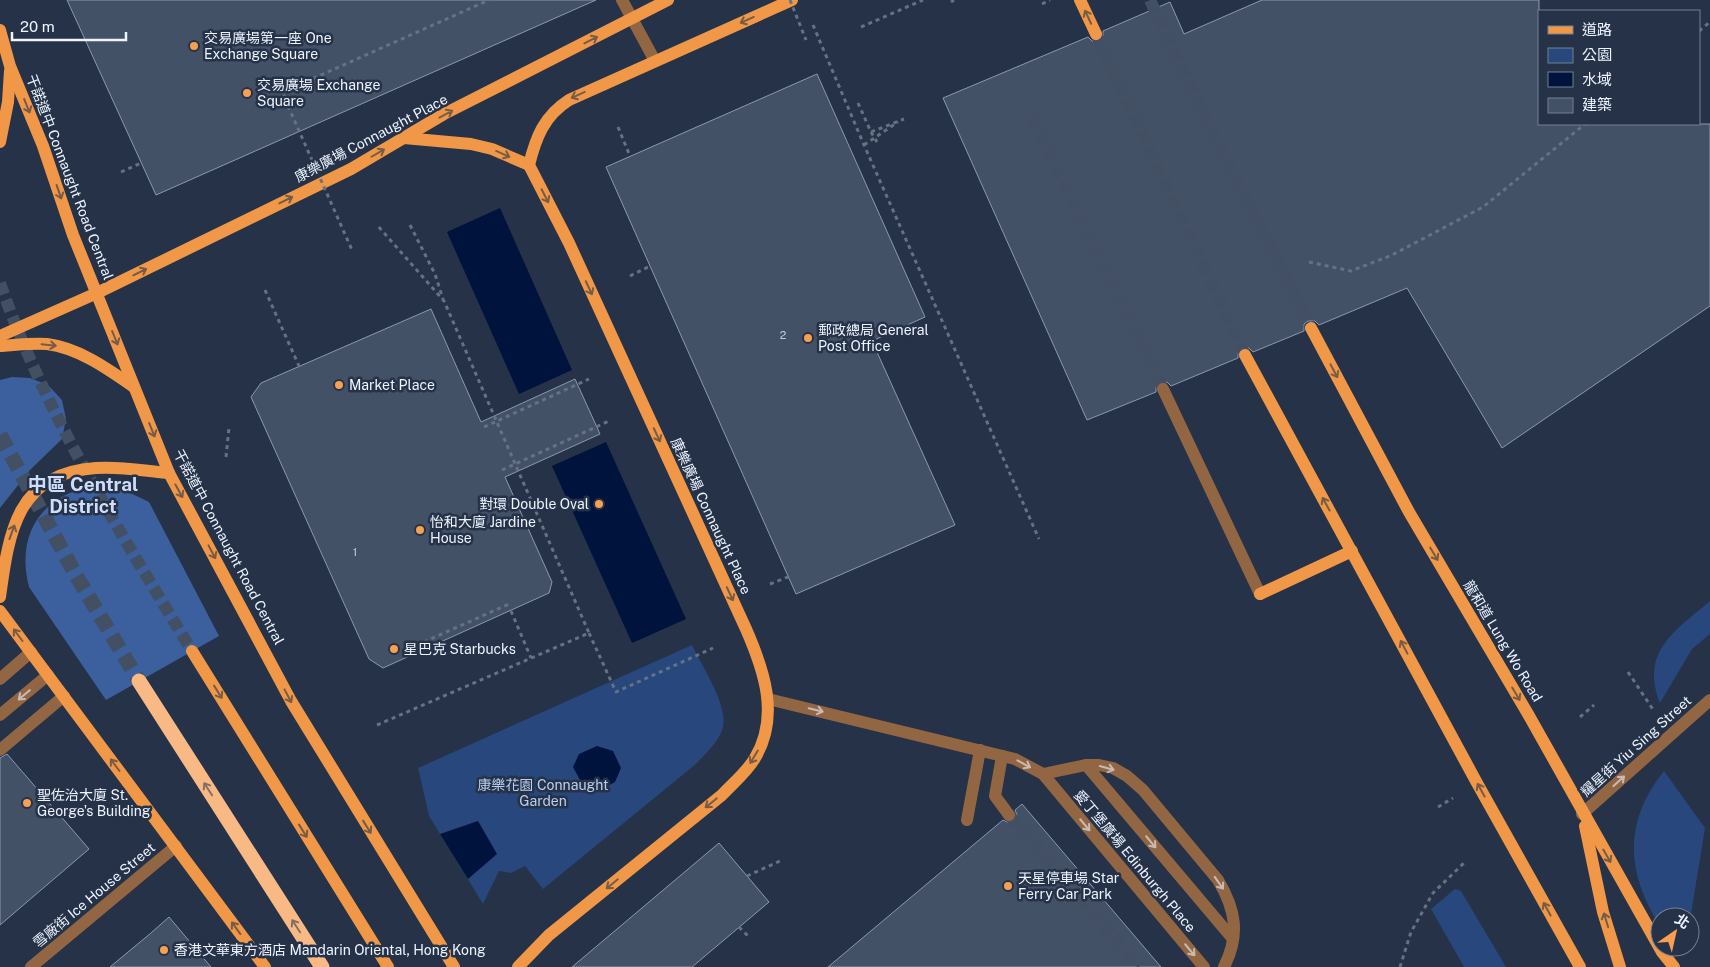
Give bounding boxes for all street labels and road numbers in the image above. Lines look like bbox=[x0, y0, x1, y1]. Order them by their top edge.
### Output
street label: 干諾道中 Connaught Road Central bbox=[23, 72, 117, 282]
street label: 康樂廣場 Connaught Place bbox=[292, 91, 450, 185]
street label: 康樂廣場 Connaught Place bbox=[668, 435, 754, 597]
street label: 干諾道中 Connaught Road Central bbox=[171, 447, 287, 647]
street label: 龍和道 Lung Wo Road bbox=[1460, 577, 1546, 705]
street label: 耀星街 Yiu Sing Street bbox=[1578, 692, 1694, 800]
street label: 愛丁堡廣場 Edinburgh Place bbox=[1071, 787, 1199, 935]
street label: 雪廠街 Ice House Street bbox=[30, 839, 158, 951]

